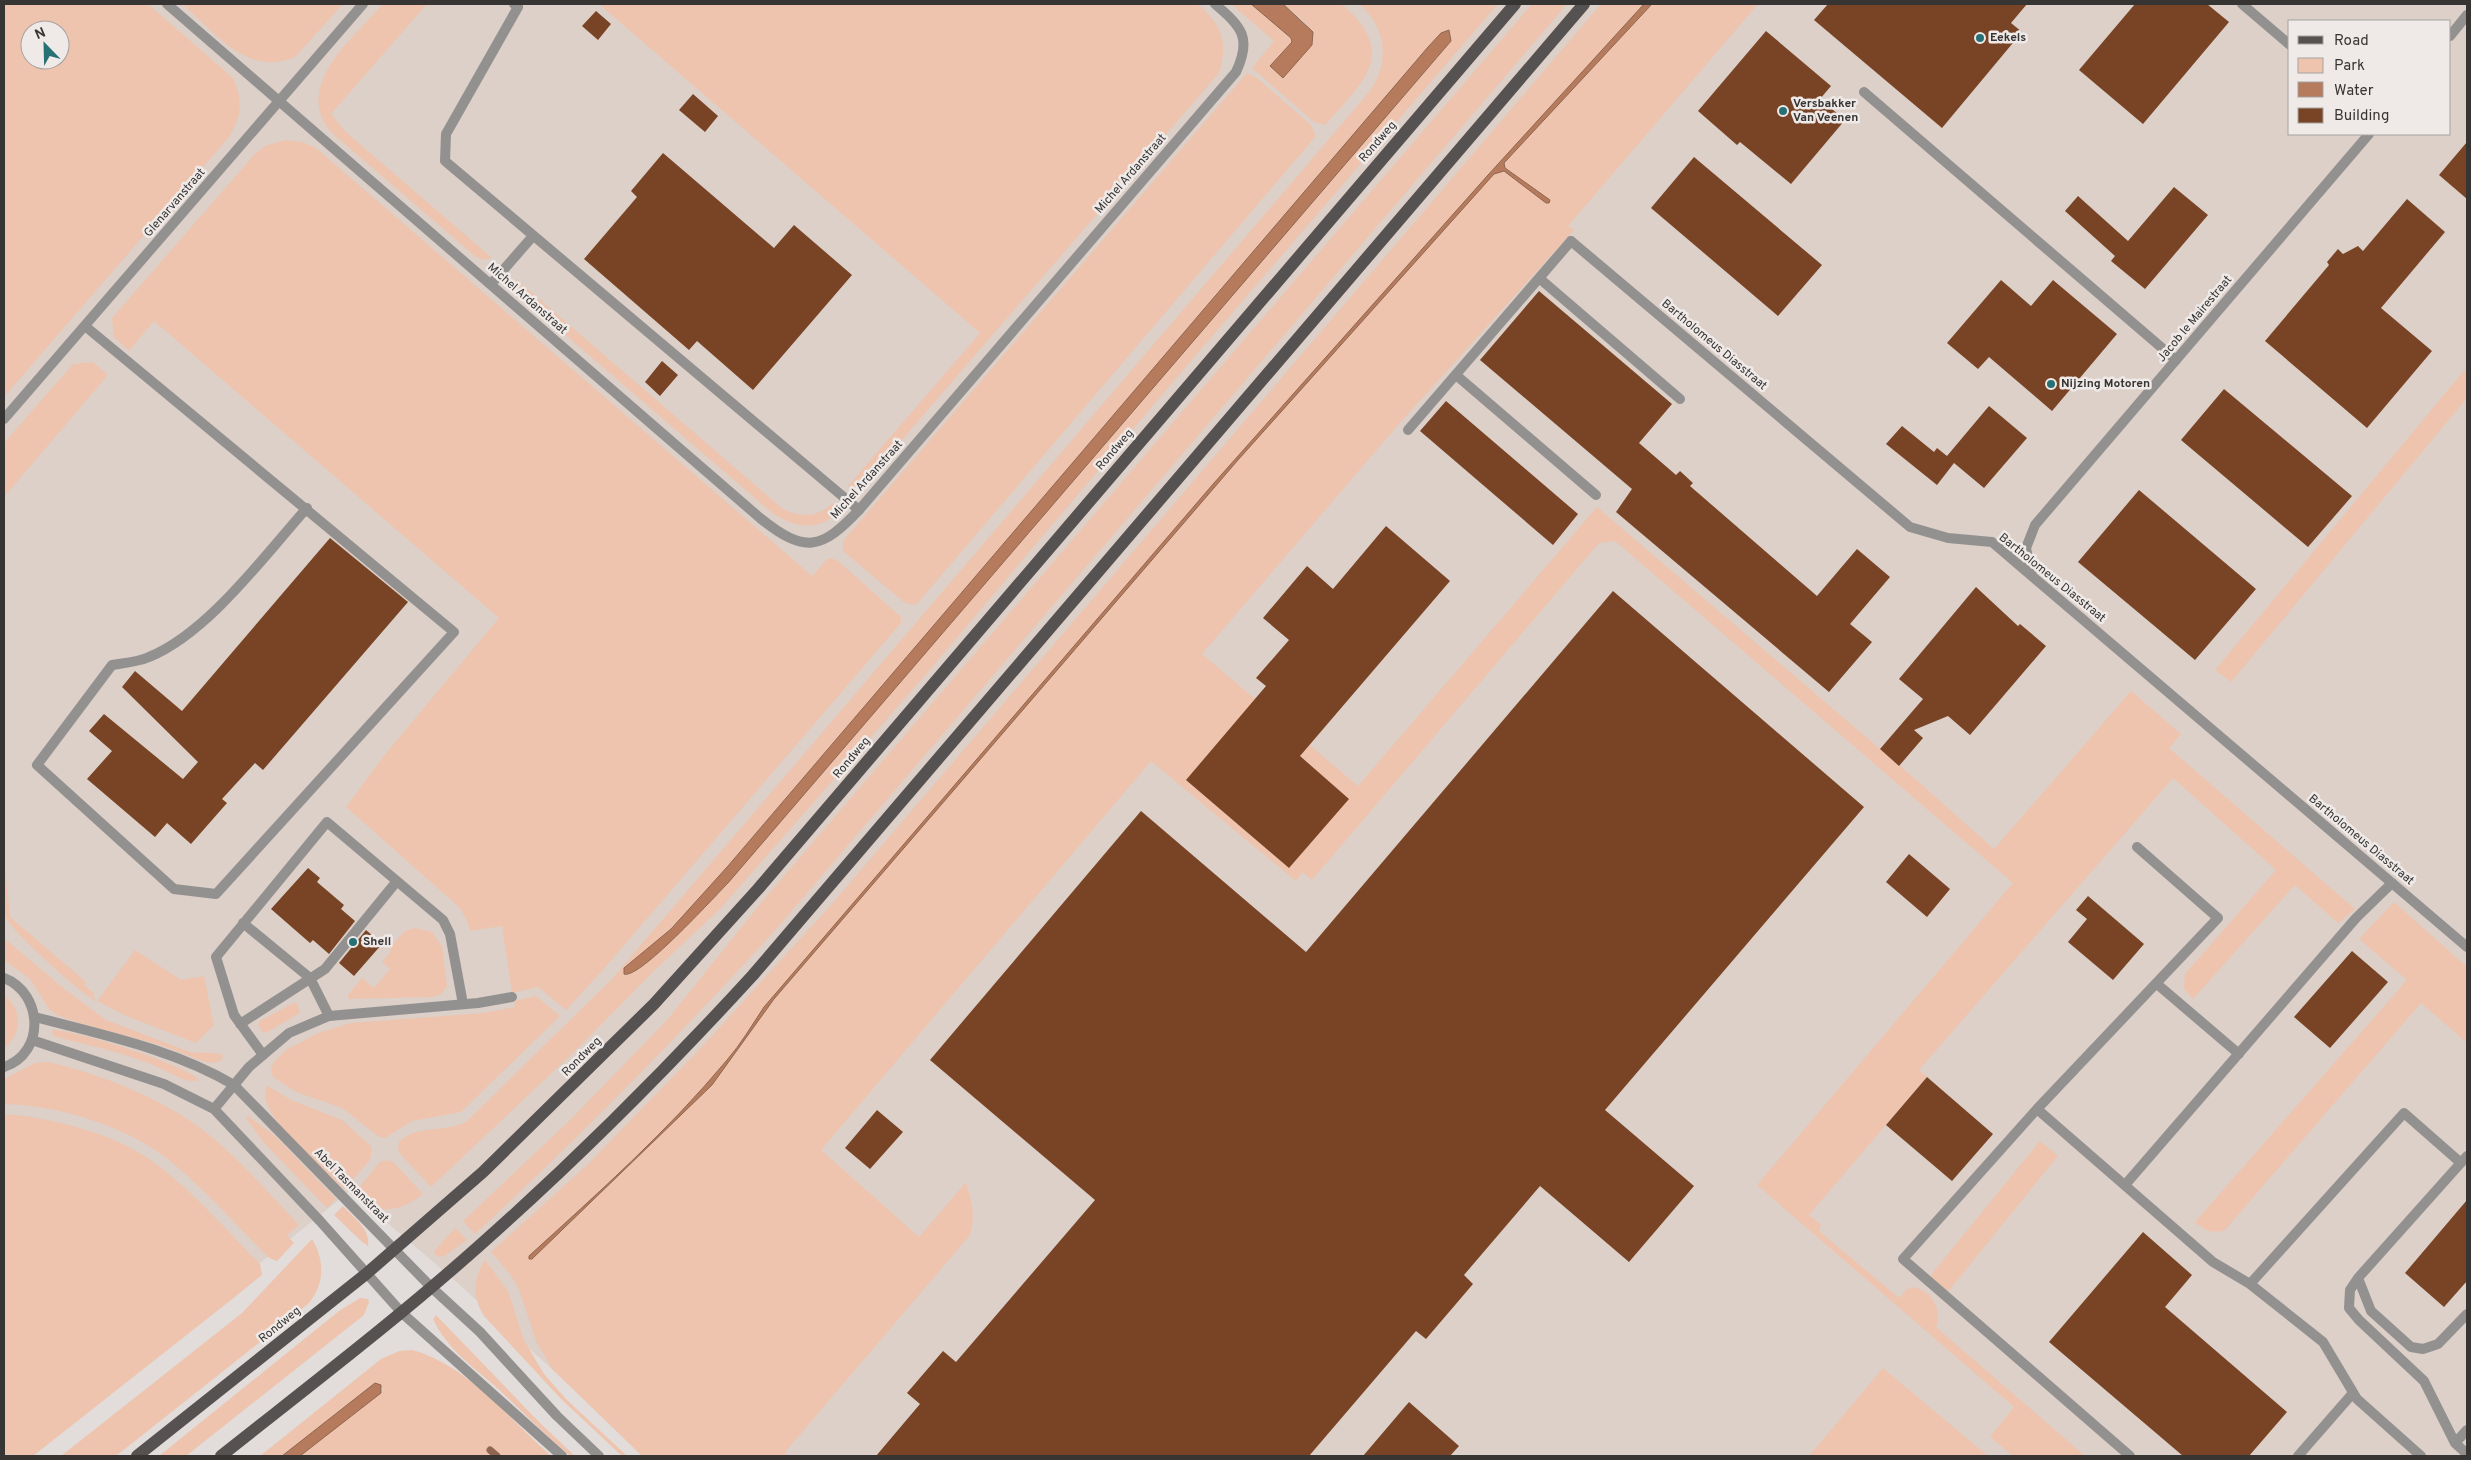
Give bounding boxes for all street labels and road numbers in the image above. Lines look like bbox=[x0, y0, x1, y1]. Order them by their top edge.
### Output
street label: Rondweg bbox=[1356, 118, 1400, 166]
street label: Michel Ardanstraat bbox=[1092, 131, 1170, 217]
street label: Glenarvanstraat bbox=[141, 165, 209, 241]
street label: Michel Ardanstraat bbox=[484, 260, 570, 338]
street label: Jacob le Mairestraat bbox=[2154, 272, 2236, 366]
street label: Bartholomeus Diasstraat bbox=[1658, 296, 1770, 394]
street label: Rondweg bbox=[1093, 426, 1137, 474]
street label: Michel Ardanstraat bbox=[827, 437, 907, 523]
street label: Bartholomeus Diasstraat bbox=[1995, 530, 2109, 626]
street label: Rondweg bbox=[830, 734, 874, 782]
street label: Bartholomeus Diasstraat bbox=[2305, 791, 2417, 889]
street label: Rondweg bbox=[559, 1034, 605, 1080]
street label: Abel Tasmanstraat bbox=[310, 1145, 392, 1227]
street label: Rondweg bbox=[256, 1303, 304, 1347]

